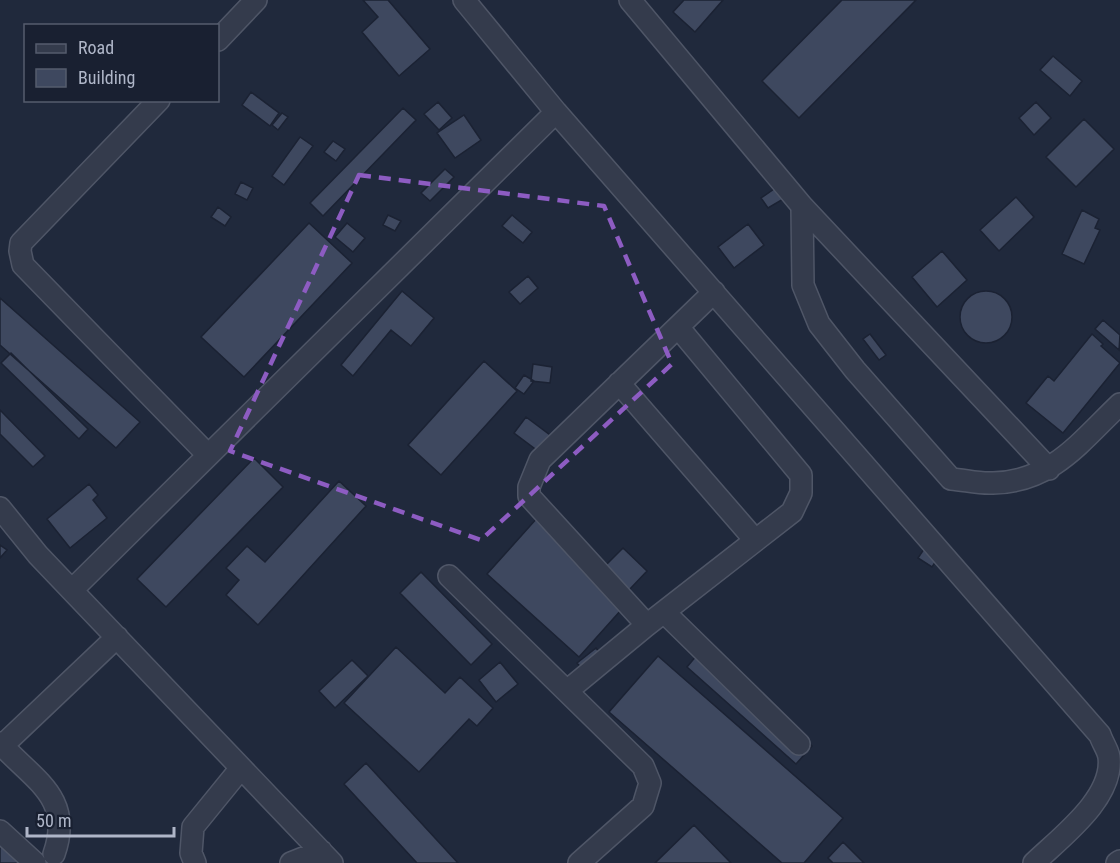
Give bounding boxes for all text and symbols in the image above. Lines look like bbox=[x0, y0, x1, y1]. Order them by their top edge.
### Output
legend bbox=[24, 24, 219, 102]
text: Road bbox=[78, 37, 114, 58]
text: Building bbox=[78, 67, 135, 88]
scale bar bbox=[27, 800, 174, 838]
text: 50 m bbox=[36, 810, 71, 831]

